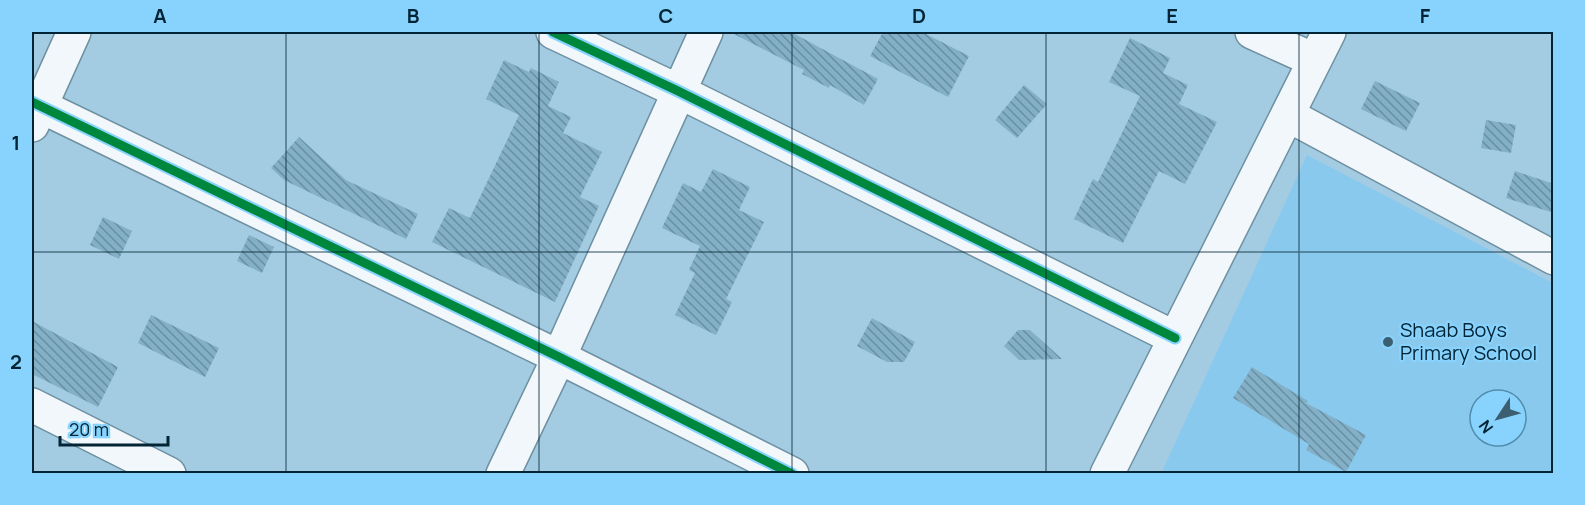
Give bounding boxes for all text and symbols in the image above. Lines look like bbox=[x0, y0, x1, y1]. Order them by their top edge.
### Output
text: A bbox=[153, 2, 167, 29]
text: B bbox=[407, 2, 420, 29]
text: C bbox=[659, 2, 673, 29]
text: D bbox=[912, 2, 926, 29]
text: E bbox=[1166, 2, 1178, 29]
text: F bbox=[1420, 2, 1431, 29]
text: 1 bbox=[12, 129, 20, 156]
place label: Shaab Boys Primary School bbox=[1400, 316, 1537, 366]
marker: Shaab Boys Primary School bbox=[1381, 335, 1395, 349]
text: 2 bbox=[10, 348, 22, 375]
north arrow bbox=[1468, 388, 1528, 448]
scale bar bbox=[60, 409, 168, 447]
text: N bbox=[1474, 416, 1498, 438]
text: 20 m bbox=[69, 417, 109, 441]

